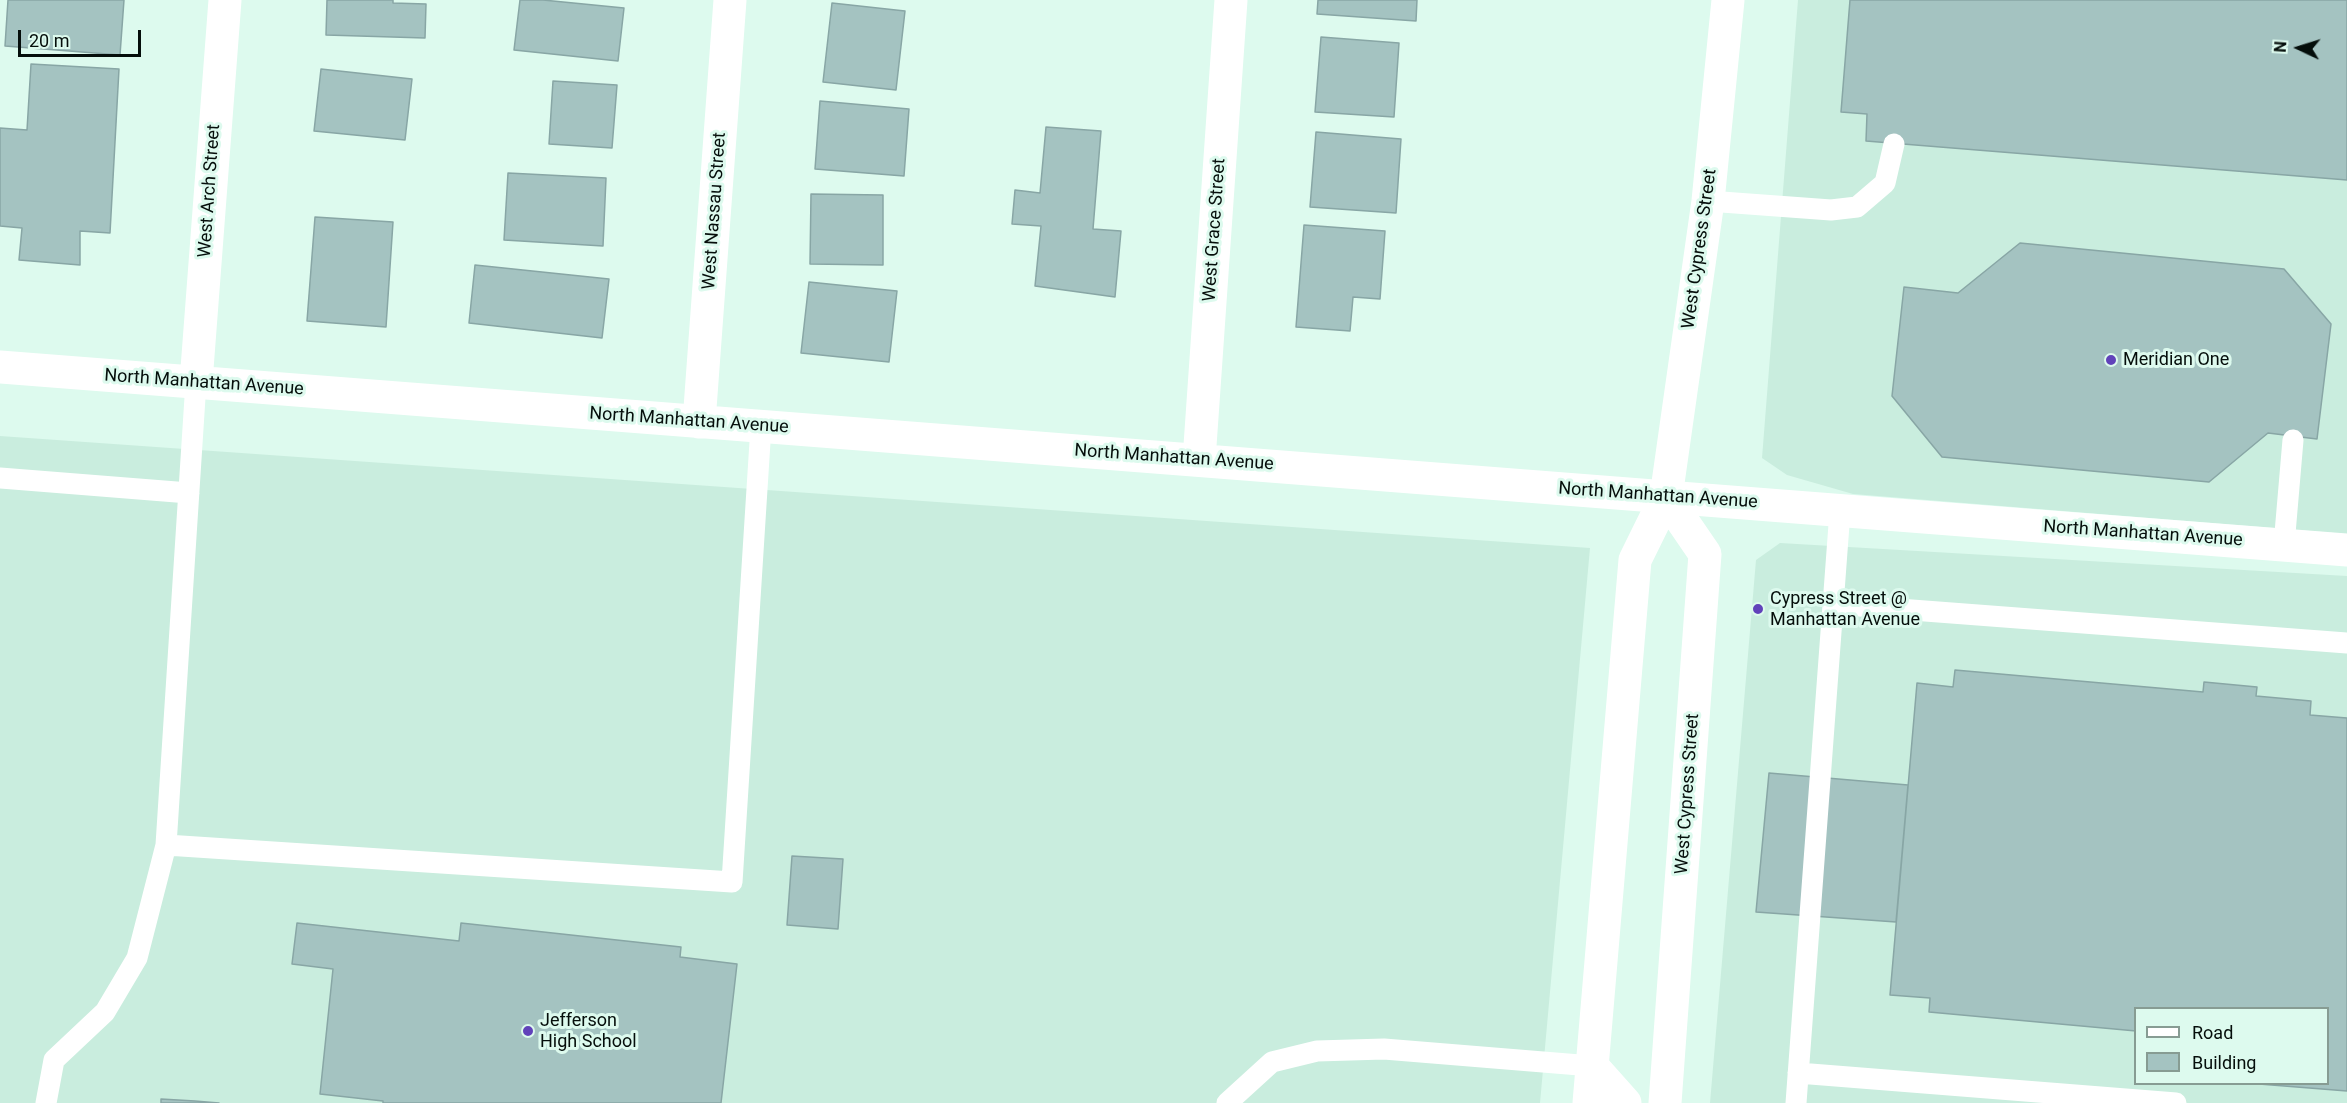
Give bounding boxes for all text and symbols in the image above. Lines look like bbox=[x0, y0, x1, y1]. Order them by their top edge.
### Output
scale bar bbox=[21, 18, 144, 56]
north arrow bbox=[2269, 18, 2329, 78]
text: 20 m bbox=[29, 30, 69, 51]
text: N bbox=[2271, 40, 2290, 53]
street label: West Arch Street bbox=[195, 123, 225, 259]
street label: West Nassau Street bbox=[699, 132, 731, 290]
street label: West Grace Street bbox=[1199, 158, 1231, 302]
street label: West Cypress Street bbox=[1678, 168, 1722, 330]
place label: Meridian One bbox=[2123, 349, 2229, 371]
marker: Meridian One bbox=[2104, 353, 2118, 367]
street label: North Manhattan Avenue bbox=[104, 365, 304, 401]
street label: North Manhattan Avenue bbox=[589, 403, 789, 439]
street label: North Manhattan Avenue bbox=[1074, 440, 1274, 476]
street label: North Manhattan Avenue bbox=[1558, 478, 1758, 514]
street label: North Manhattan Avenue bbox=[2043, 516, 2243, 552]
place label: Cypress Street @ Manhattan Avenue bbox=[1770, 588, 1920, 630]
marker: Cypress Street @ Manhattan Avenue bbox=[1751, 602, 1765, 616]
street label: West Cypress Street bbox=[1672, 713, 1704, 875]
legend bbox=[2134, 1007, 2329, 1085]
place label: Jefferson High School bbox=[540, 1010, 637, 1052]
text: Road bbox=[2192, 1022, 2233, 1043]
marker: Jefferson High School bbox=[521, 1024, 535, 1038]
text: Building bbox=[2192, 1052, 2256, 1073]

